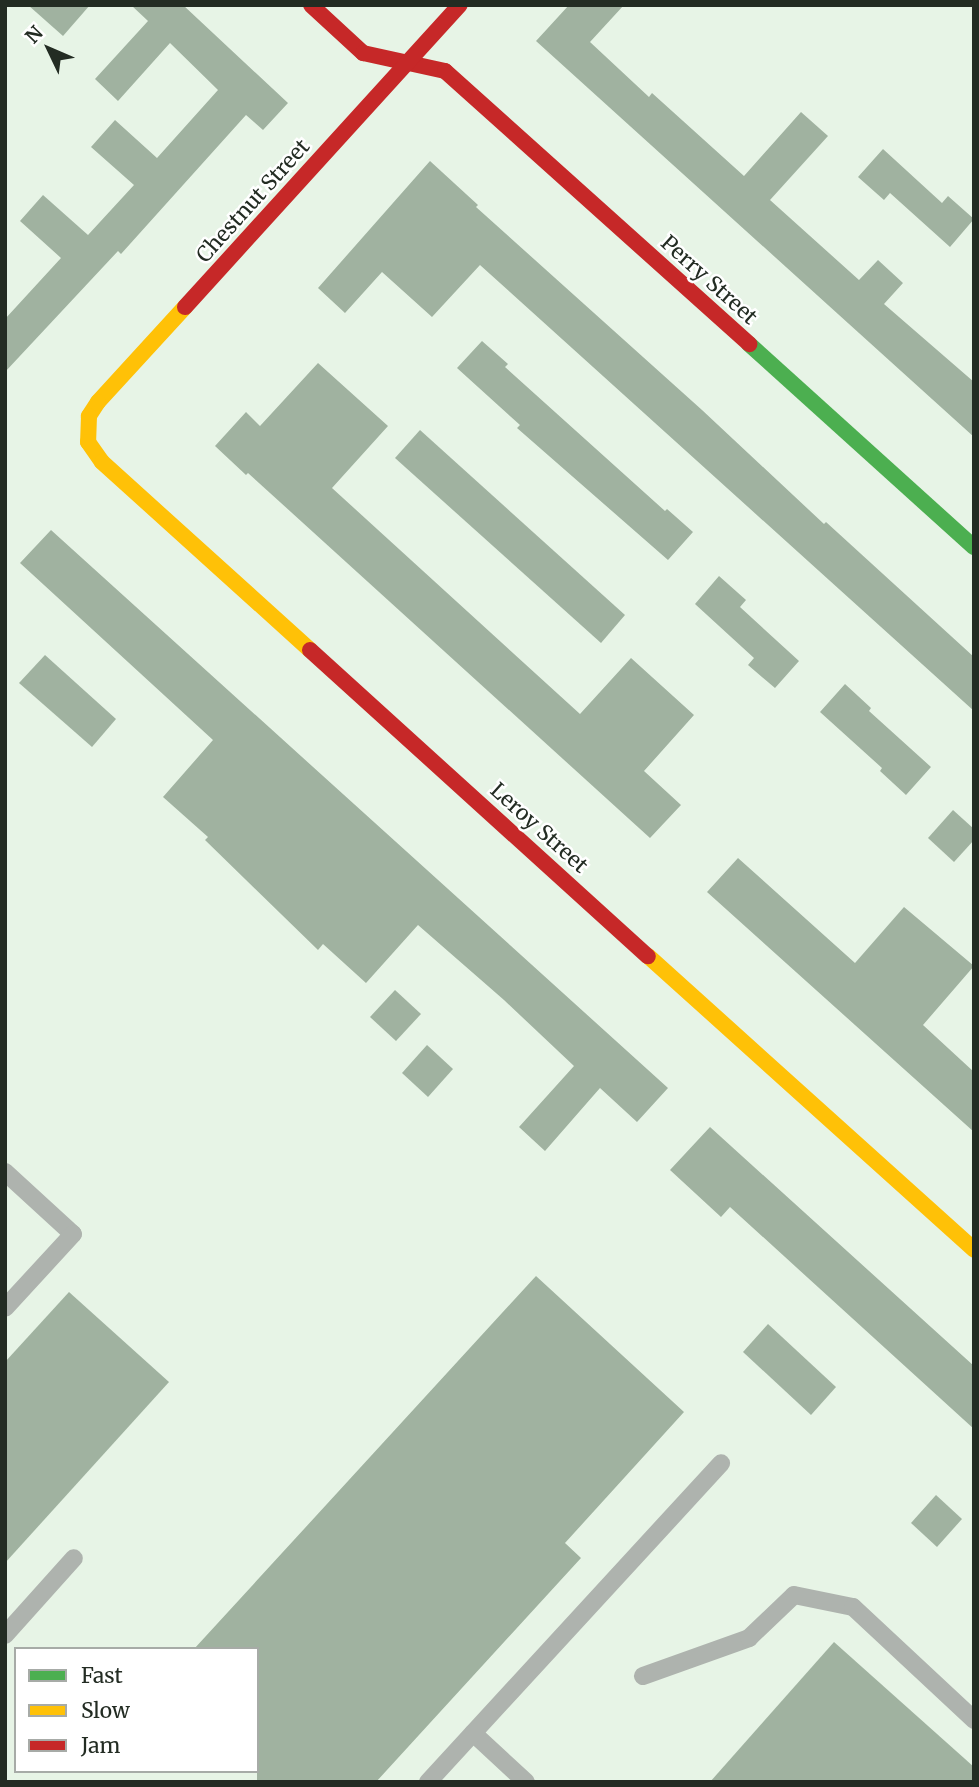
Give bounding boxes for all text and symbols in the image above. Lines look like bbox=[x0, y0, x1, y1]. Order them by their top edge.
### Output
north arrow bbox=[14, 14, 84, 84]
text: N bbox=[20, 21, 48, 48]
street label: Chestnut Street bbox=[191, 134, 315, 268]
street label: Perry Street bbox=[656, 230, 762, 330]
street label: Leroy Street bbox=[485, 778, 593, 878]
legend bbox=[14, 1647, 259, 1773]
text: Fast bbox=[81, 1662, 123, 1689]
text: Slow bbox=[81, 1697, 130, 1724]
text: Jam bbox=[81, 1732, 120, 1759]

